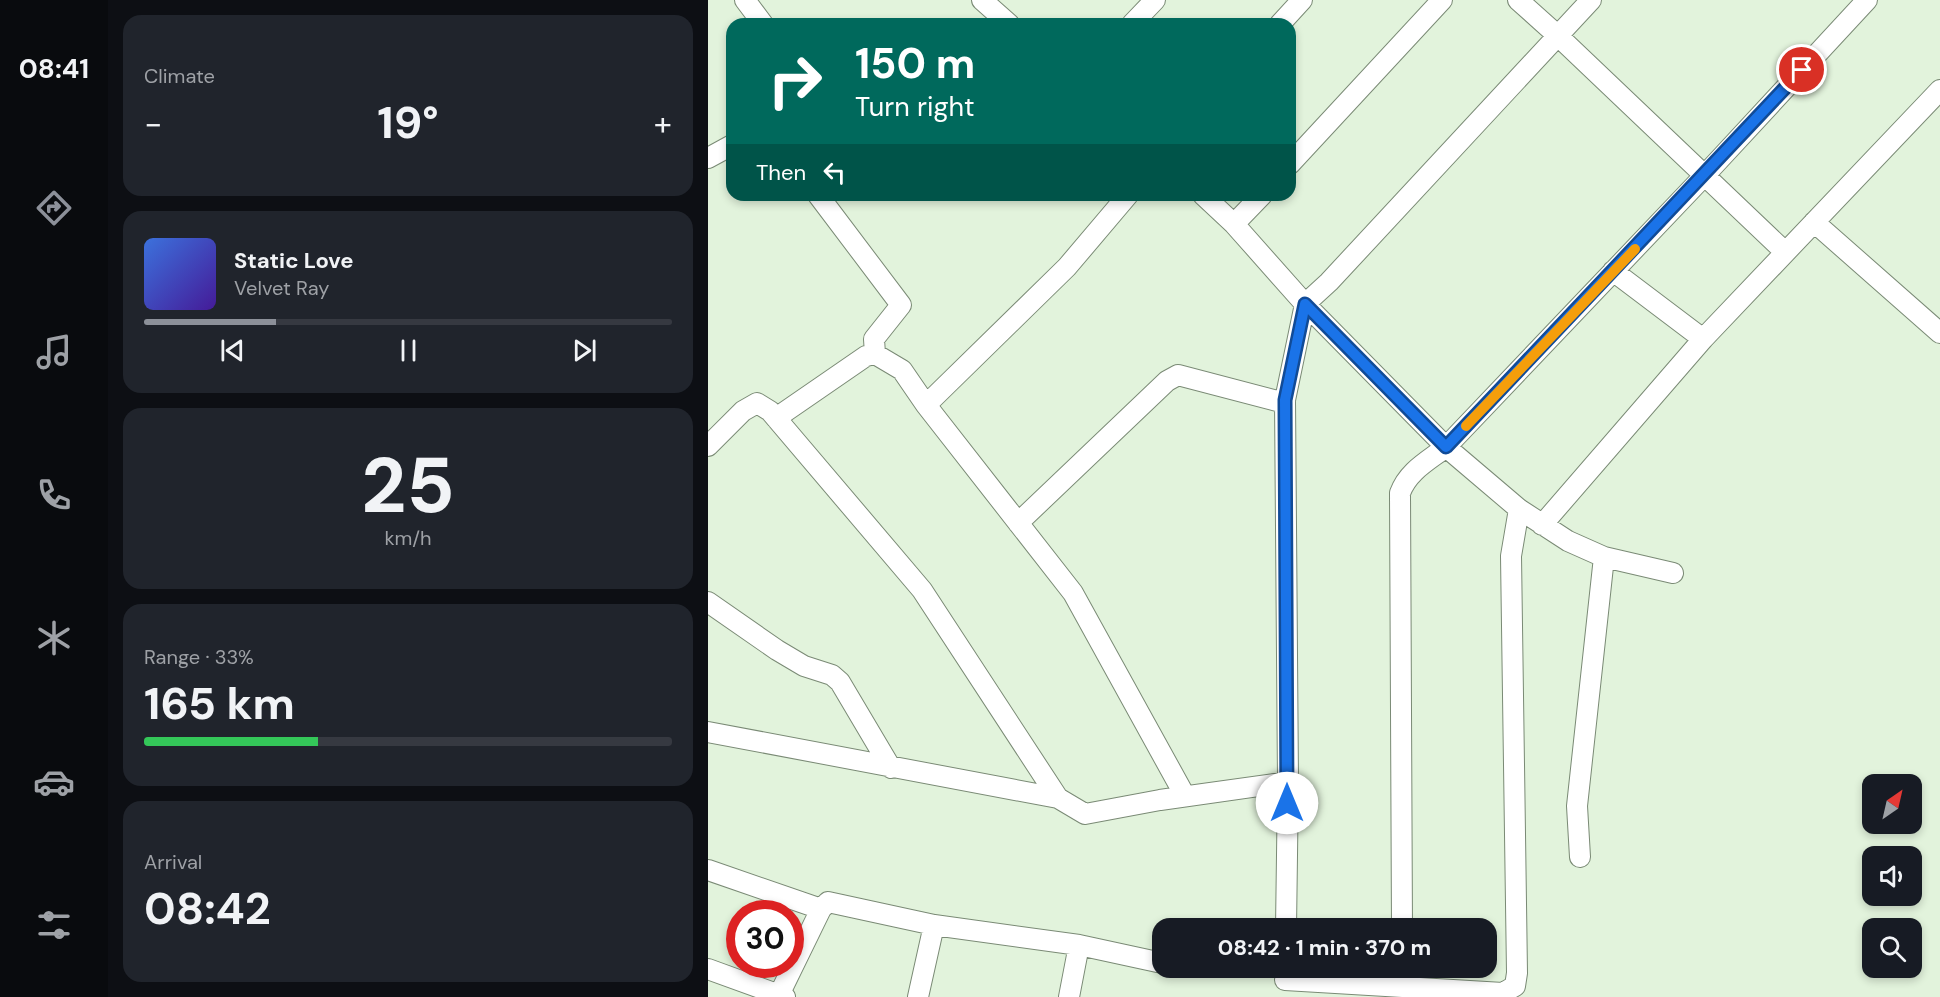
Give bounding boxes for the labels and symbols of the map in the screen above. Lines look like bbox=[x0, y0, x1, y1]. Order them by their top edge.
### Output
pin bbox=[1776, 44, 1827, 95]
position arrow bbox=[1255, 771, 1319, 835]
north arrow bbox=[1862, 774, 1922, 834]
speed limit sign: 30 bbox=[726, 900, 804, 978]

